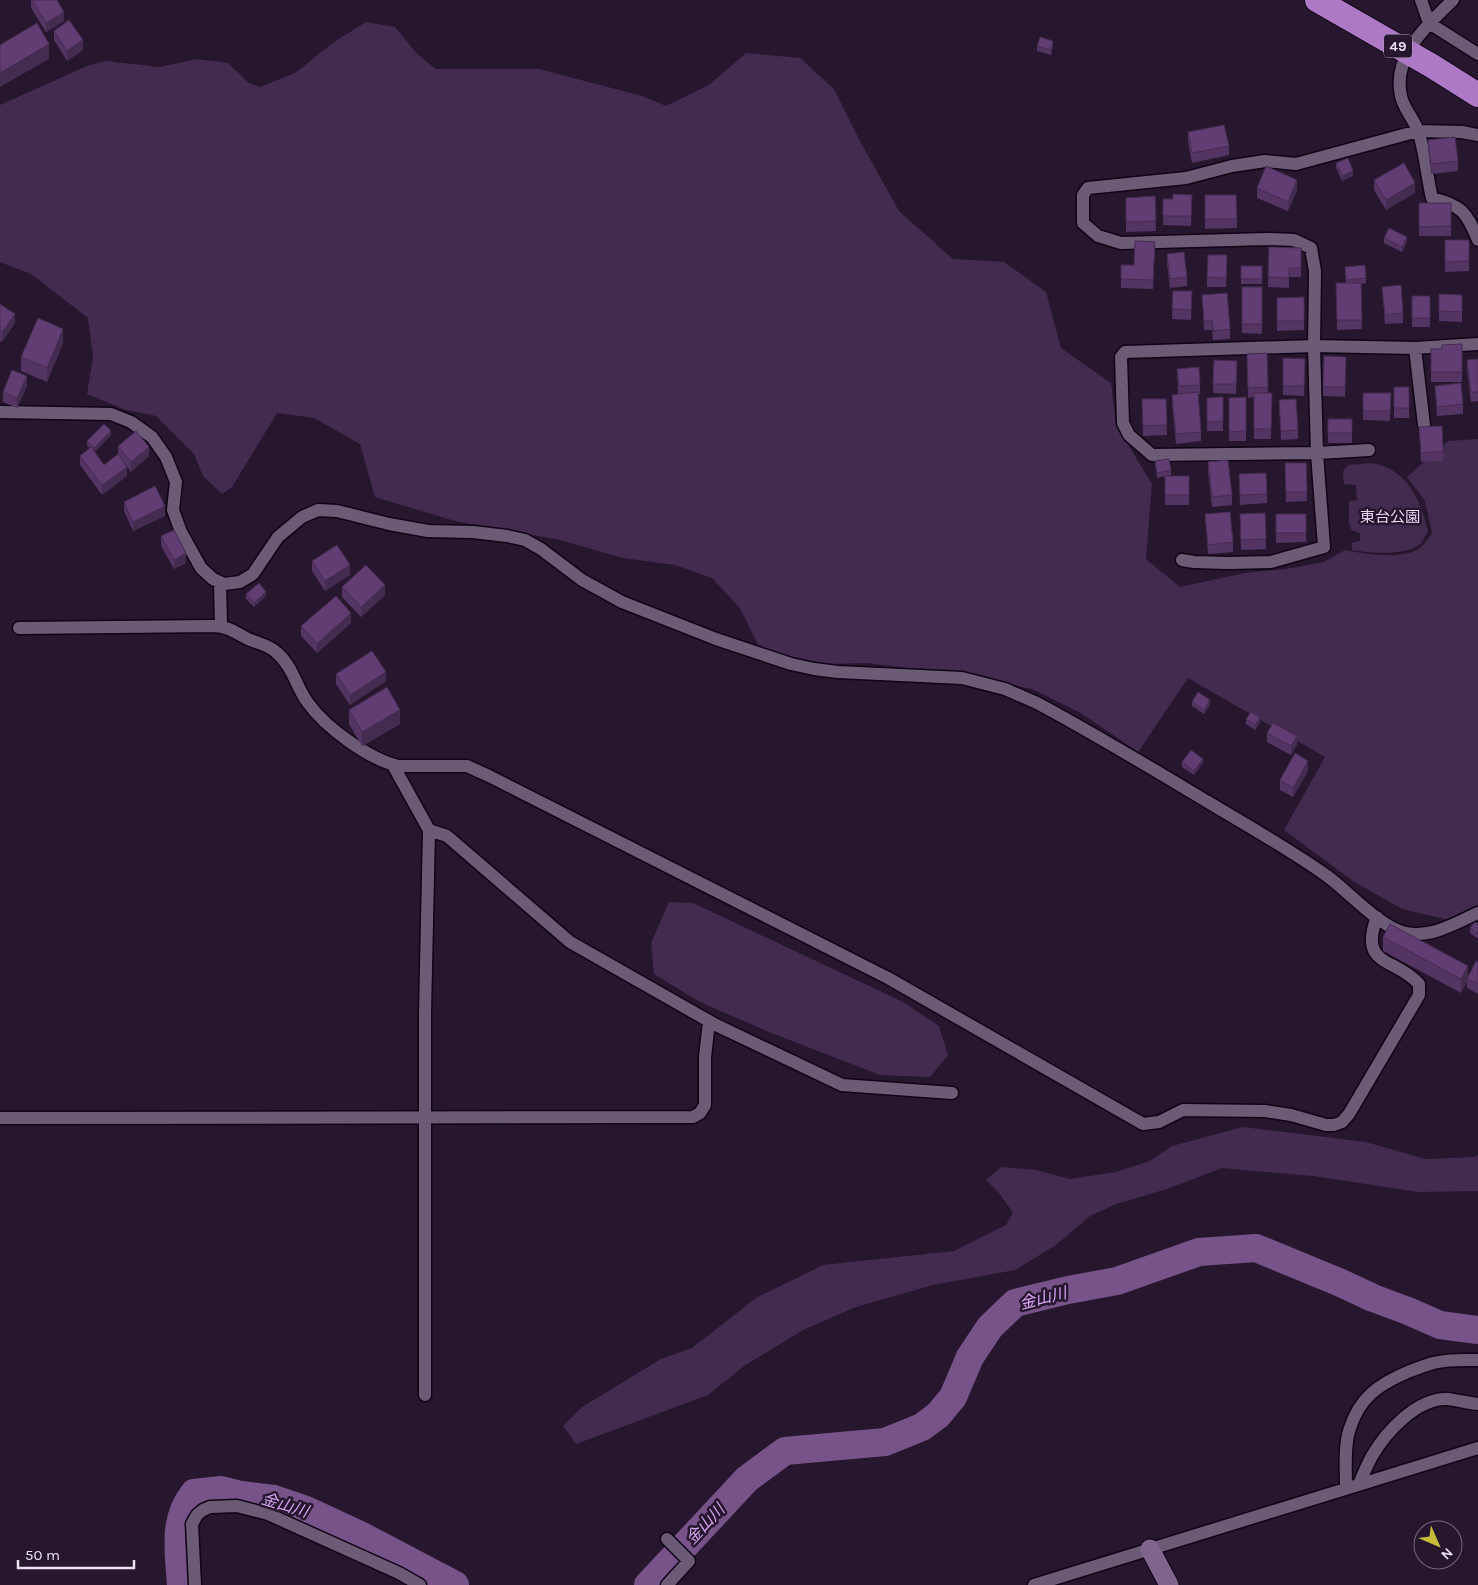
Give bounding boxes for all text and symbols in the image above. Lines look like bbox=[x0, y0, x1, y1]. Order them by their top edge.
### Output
road number: 49 bbox=[1384, 34, 1412, 58]
park label: 東台公園 bbox=[1360, 508, 1420, 526]
water label: 金山川 bbox=[1017, 1282, 1071, 1313]
water label: 金山川 bbox=[259, 1489, 313, 1522]
water label: 金山川 bbox=[682, 1499, 730, 1548]
north arrow bbox=[1413, 1520, 1463, 1570]
scale bar bbox=[18, 1538, 134, 1570]
text: N bbox=[1437, 1544, 1456, 1563]
text: 50 m bbox=[25, 1546, 60, 1564]

